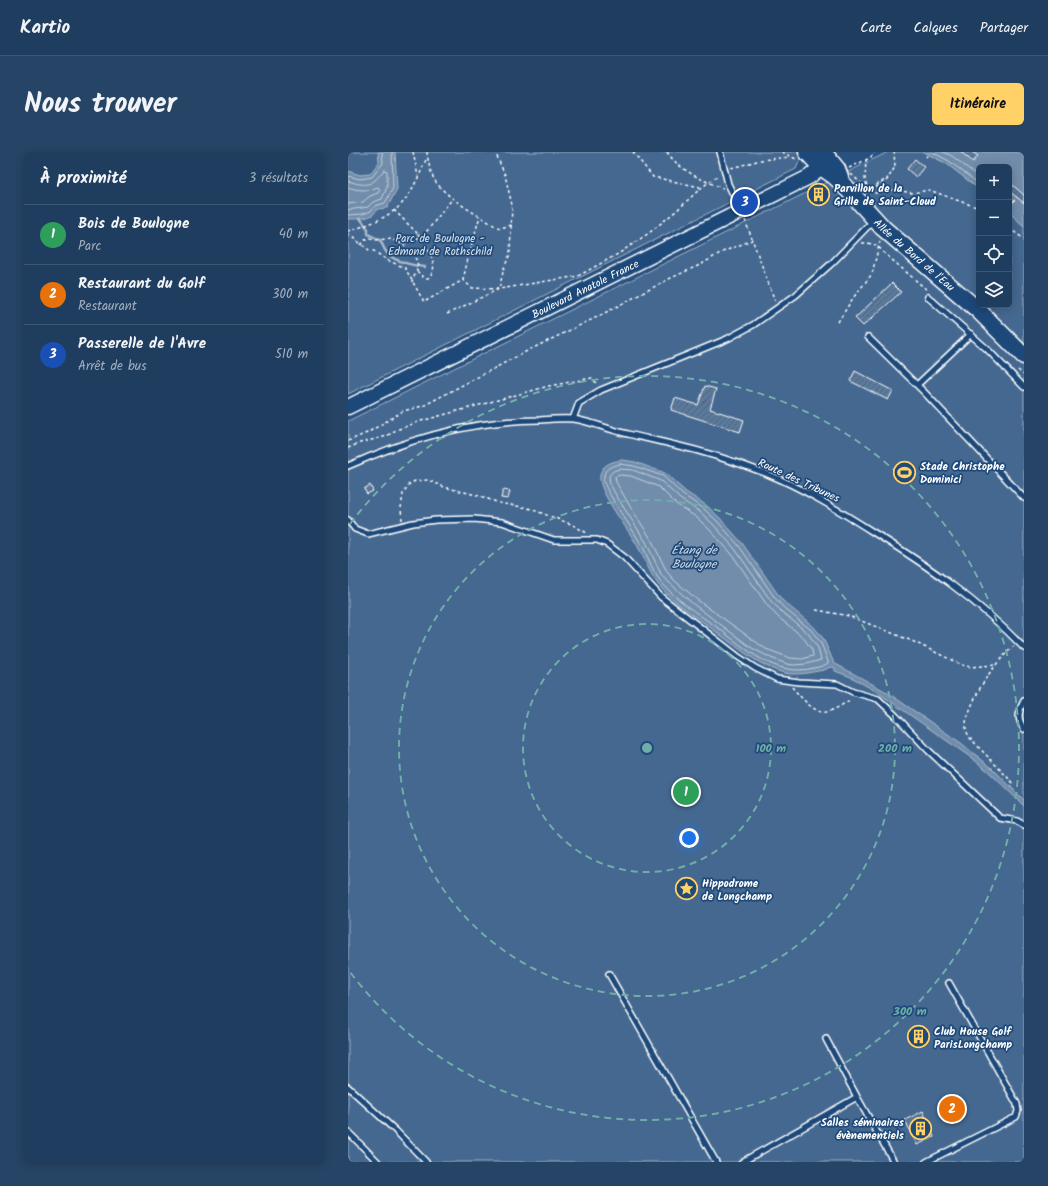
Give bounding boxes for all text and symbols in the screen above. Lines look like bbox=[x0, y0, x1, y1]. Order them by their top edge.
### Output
text: Kartio bbox=[20, 13, 70, 43]
text: Carte bbox=[860, 17, 892, 39]
text: Calques bbox=[914, 17, 958, 39]
text: Partager bbox=[980, 17, 1028, 39]
text: Nous trouver bbox=[24, 82, 177, 127]
button: Itinéraire bbox=[932, 83, 1024, 125]
map controls bbox=[976, 164, 1012, 308]
button: + bbox=[976, 164, 1012, 200]
text: À proximité bbox=[40, 165, 127, 192]
text: 3 résultats bbox=[249, 168, 308, 189]
place label: Parvillon de la Grille de Saint-Cloud bbox=[834, 180, 937, 211]
building icon: Parvillon de la Grille de Saint-Cloud bbox=[805, 181, 831, 207]
pin: 3 bbox=[732, 187, 758, 217]
button: − bbox=[976, 200, 1012, 236]
text: Bois de Boulogne bbox=[78, 212, 189, 236]
street label: Allée du Bord de l'Eau bbox=[869, 215, 959, 297]
text: 1 bbox=[51, 224, 55, 245]
text: 40 m bbox=[279, 224, 308, 245]
park label: Parc de Boulogne - Edmond de Rothschild bbox=[388, 230, 493, 261]
text: Parc bbox=[78, 236, 101, 257]
button: locate bbox=[976, 236, 1012, 272]
street label: Boulevard Anatole France bbox=[529, 255, 642, 324]
text: Restaurant du Golf bbox=[78, 272, 204, 296]
button: layers bbox=[976, 272, 1012, 308]
text: 2 bbox=[49, 284, 57, 305]
text: 300 m bbox=[272, 284, 308, 305]
text: Restaurant bbox=[78, 296, 137, 317]
text: Passerelle de l'Avre bbox=[78, 332, 206, 356]
text: 3 bbox=[49, 344, 57, 365]
text: 510 m bbox=[275, 344, 308, 365]
text: Arrêt de bus bbox=[78, 356, 147, 377]
street label: Route des Tribunes bbox=[755, 454, 843, 508]
place label: Stade Christophe Dominici bbox=[920, 458, 1005, 489]
sports icon: Stade Christophe Dominici bbox=[891, 459, 917, 485]
water label: Étang de Boulogne bbox=[671, 541, 718, 574]
text: 100 m bbox=[756, 739, 786, 758]
text: 200 m bbox=[878, 739, 912, 758]
centre of rings bbox=[640, 741, 654, 755]
pin: 1 bbox=[673, 777, 699, 807]
your location bbox=[679, 828, 699, 848]
place label: Hippodrome de Longchamp bbox=[702, 875, 772, 906]
place icon: Hippodrome de Longchamp bbox=[673, 876, 699, 902]
text: 300 m bbox=[892, 1002, 927, 1021]
place label: Club House Golf ParisLongchamp bbox=[934, 1023, 1012, 1054]
building icon: Club House Golf ParisLongchamp bbox=[905, 1024, 931, 1050]
pin: 2 bbox=[939, 1094, 965, 1124]
place label: Salles séminaires évènementiels bbox=[821, 1114, 905, 1145]
building icon: Salles séminaires évènementiels bbox=[907, 1115, 933, 1141]

